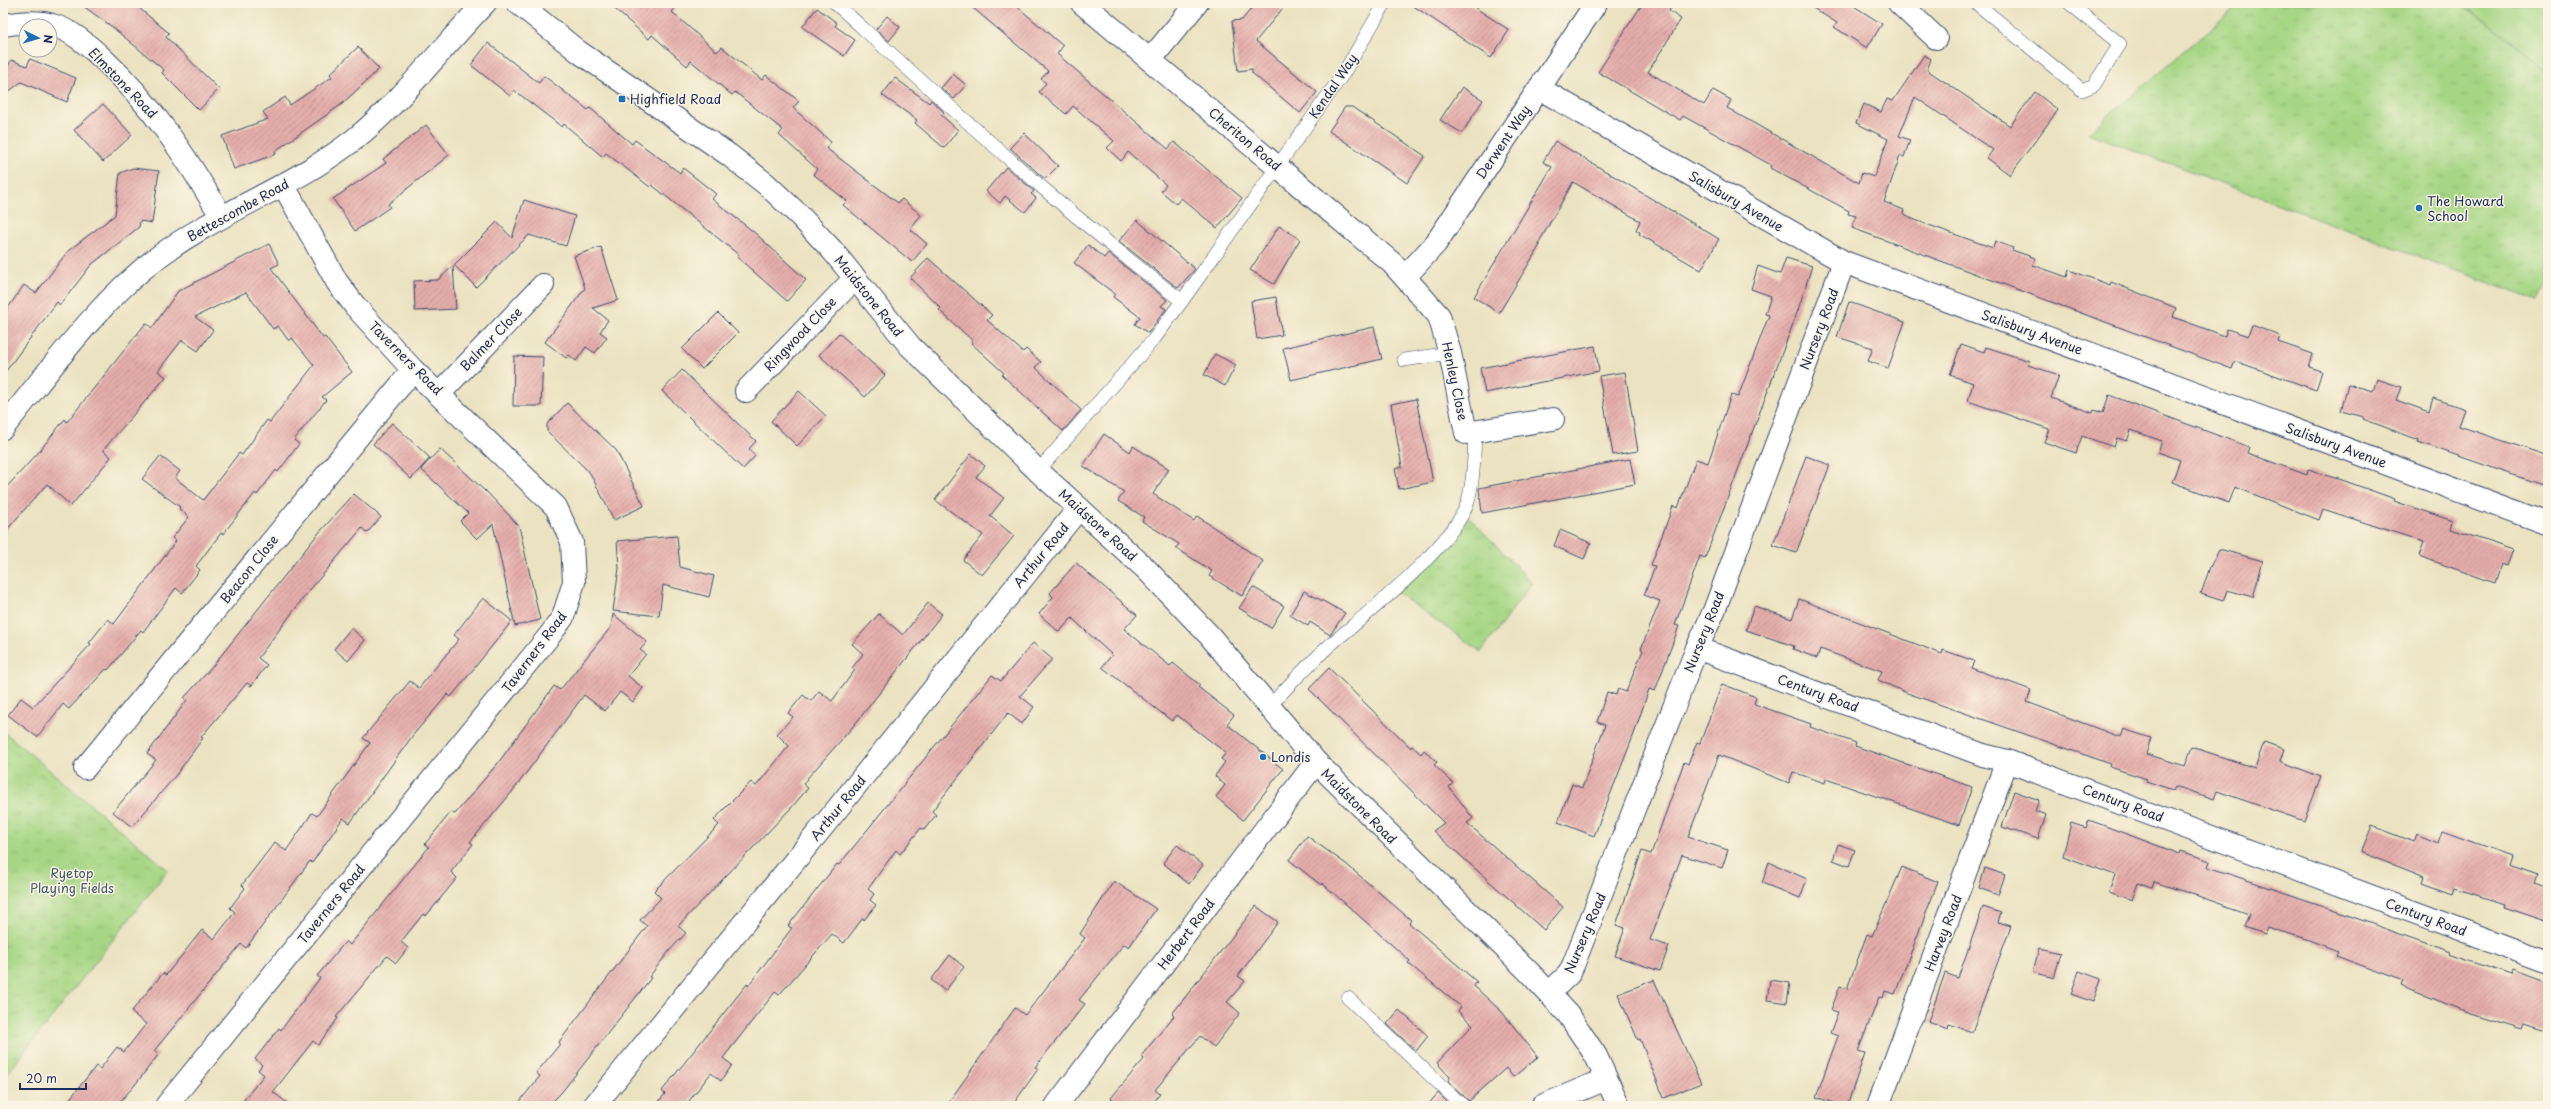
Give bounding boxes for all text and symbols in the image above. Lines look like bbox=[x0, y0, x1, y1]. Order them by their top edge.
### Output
north arrow bbox=[18, 18, 58, 58]
text: N bbox=[40, 34, 57, 44]
street label: Elmstone Road bbox=[85, 43, 162, 122]
street label: Kendal Way bbox=[1304, 49, 1361, 122]
place label: Highfield Road bbox=[630, 89, 721, 108]
marker: Highfield Road bbox=[617, 94, 627, 104]
street label: Derwent Way bbox=[1471, 101, 1534, 182]
street label: Cheriton Road bbox=[1205, 103, 1286, 175]
street label: Salisbury Avenue bbox=[1685, 166, 1787, 235]
street label: Bettescombe Road bbox=[183, 174, 292, 245]
place label: The Howard School bbox=[2427, 191, 2504, 225]
marker: The Howard School bbox=[2414, 203, 2424, 213]
street label: Maidstone Road bbox=[831, 251, 908, 340]
street label: Nursery Road bbox=[1794, 285, 1843, 372]
street label: Ringwood Close bbox=[759, 292, 840, 375]
street label: Balmer Close bbox=[455, 302, 526, 375]
street label: Salisbury Avenue bbox=[1979, 304, 2085, 359]
street label: Taverners Road bbox=[365, 316, 448, 399]
street label: Henley Close bbox=[1438, 340, 1473, 422]
street label: Salisbury Avenue bbox=[2283, 417, 2389, 472]
street label: Maidstone Road bbox=[1055, 484, 1142, 565]
street label: Arthur Road bbox=[1008, 518, 1073, 591]
street label: Beacon Close bbox=[215, 530, 282, 607]
street label: Nursery Road bbox=[1679, 588, 1728, 675]
street label: Taverners Road bbox=[497, 607, 571, 696]
street label: Century Road bbox=[1775, 669, 1861, 716]
place label: Londis bbox=[1271, 747, 1311, 766]
marker: Londis bbox=[1258, 752, 1268, 762]
street label: Maidstone Road bbox=[1317, 764, 1401, 848]
street label: Arthur Road bbox=[805, 771, 870, 844]
street label: Century Road bbox=[2080, 779, 2166, 826]
street label: Taverners Road bbox=[293, 860, 369, 948]
park label: Ryetop Playing Fields bbox=[30, 863, 114, 897]
street label: Nursery Road bbox=[1559, 890, 1610, 976]
street label: Harvey Road bbox=[1919, 892, 1966, 974]
street label: Century Road bbox=[2383, 893, 2469, 940]
street label: Herbert Road bbox=[1153, 894, 1219, 973]
scale bar bbox=[20, 1065, 86, 1091]
text: 20 m bbox=[26, 1069, 57, 1087]

